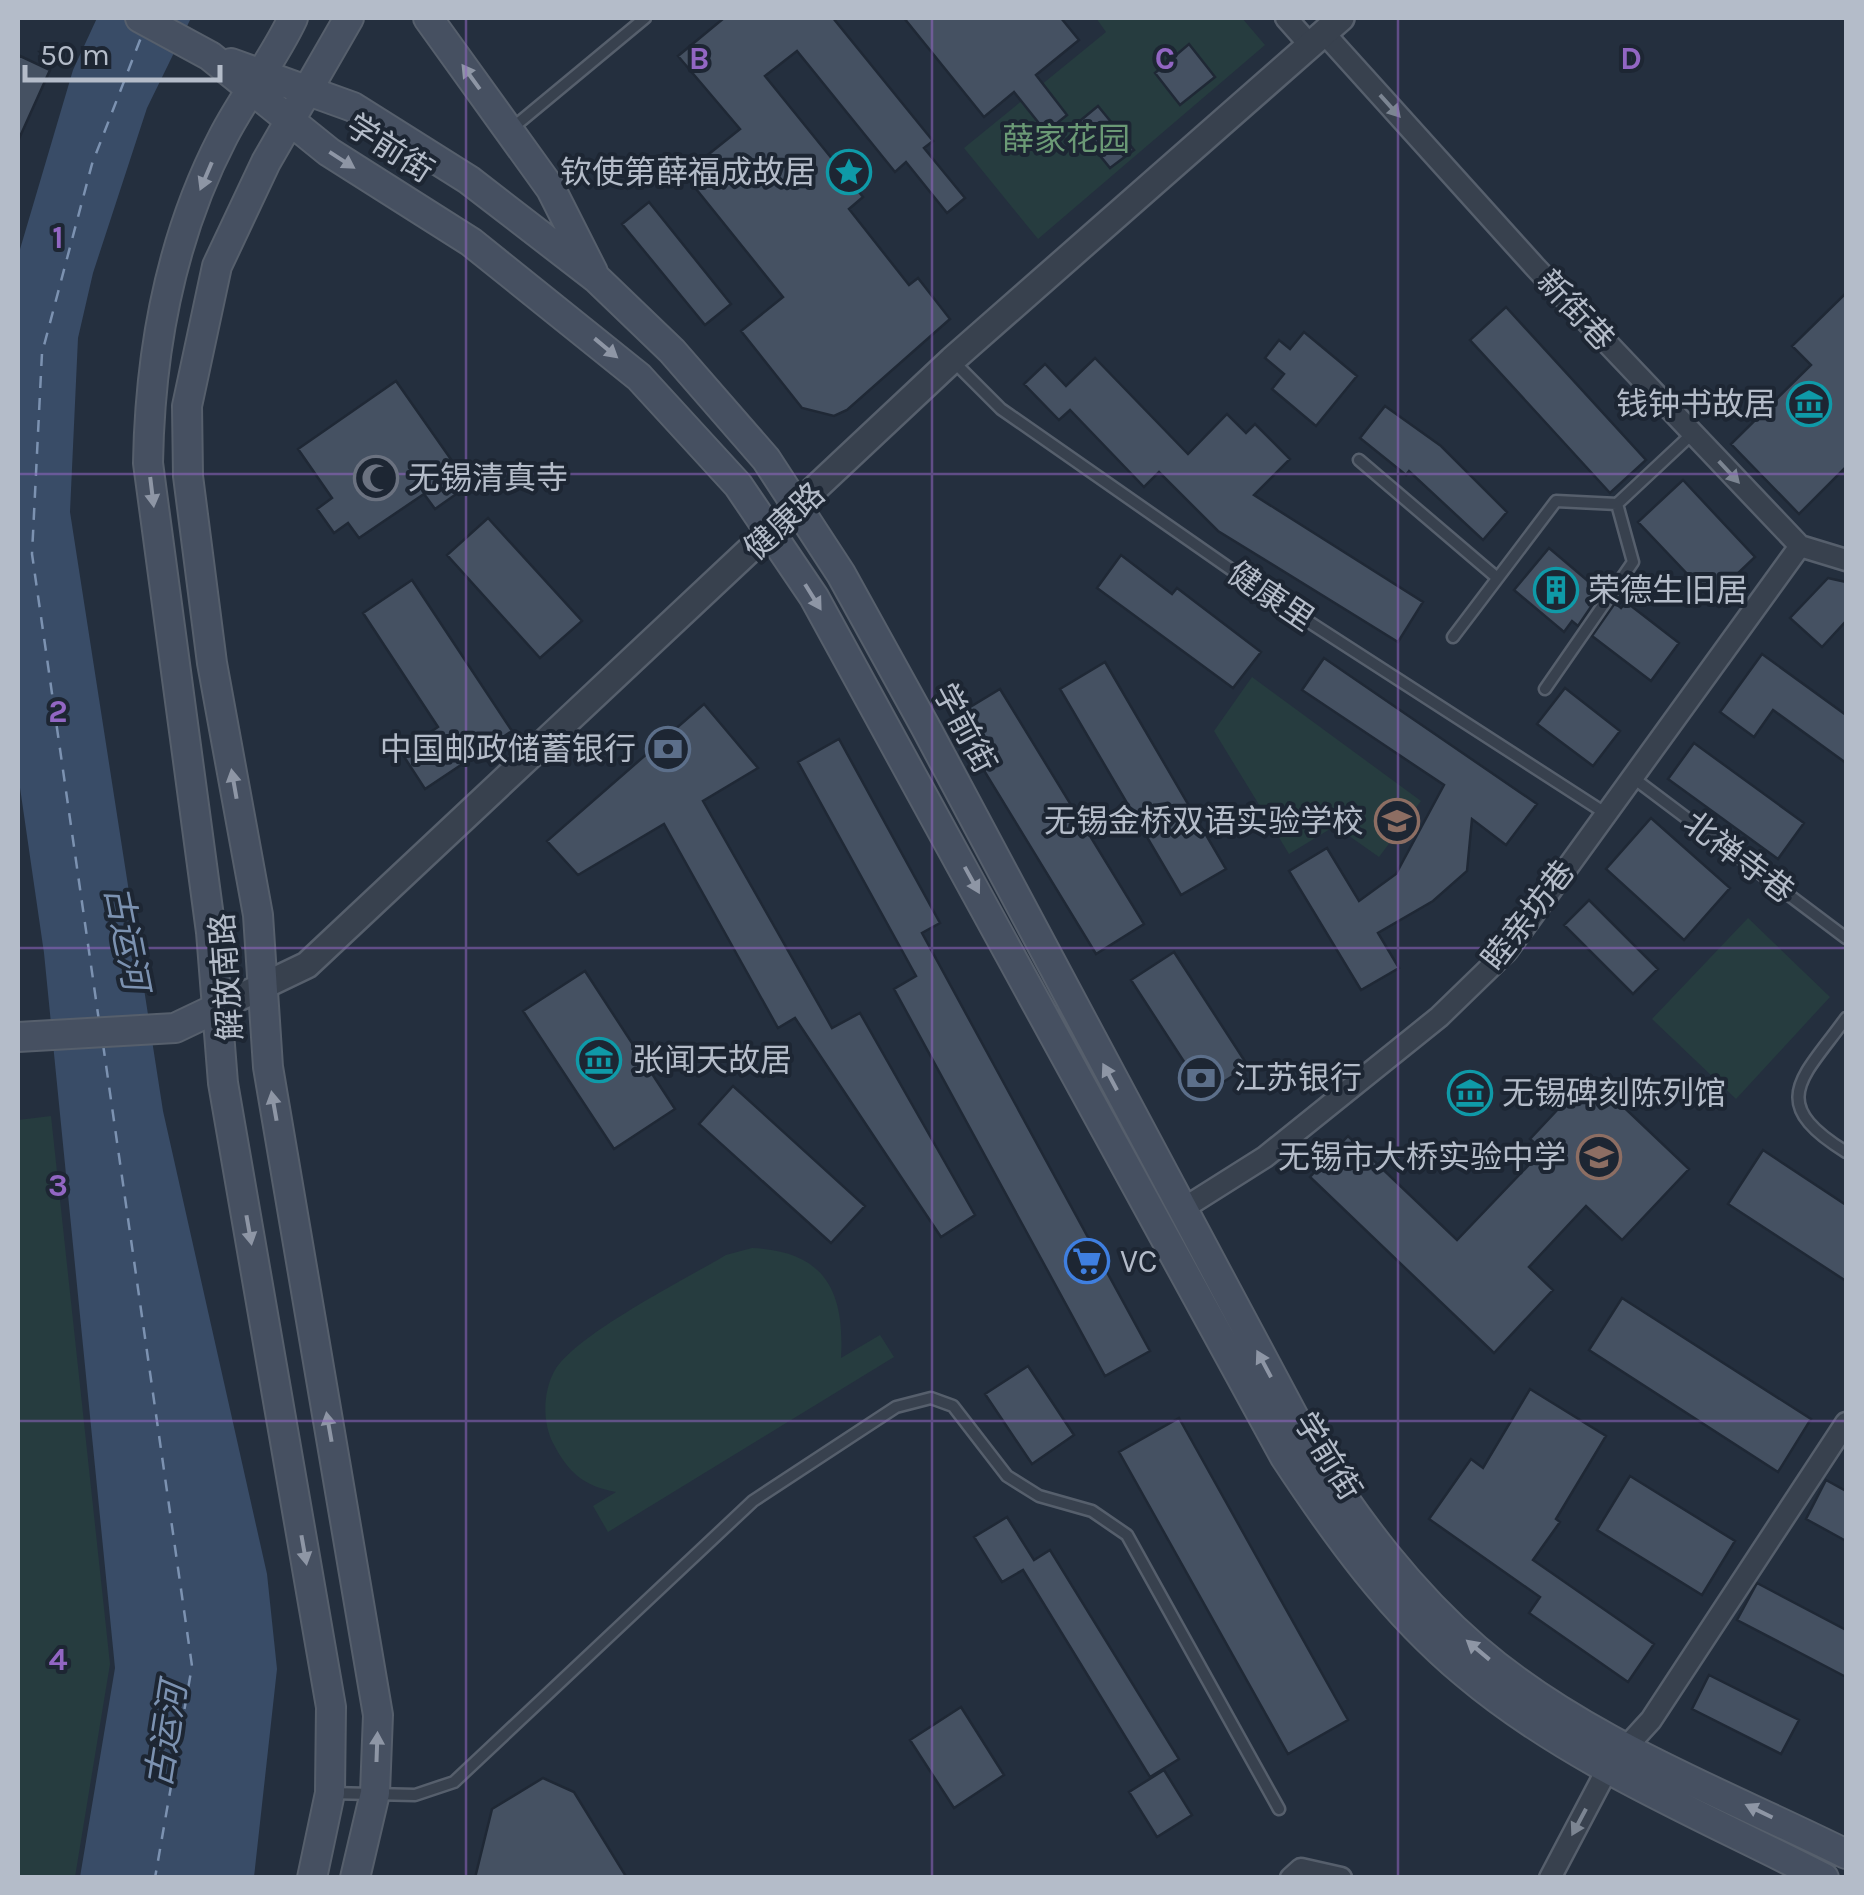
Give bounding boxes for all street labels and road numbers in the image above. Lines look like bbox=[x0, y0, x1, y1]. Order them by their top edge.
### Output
street label: 学前街 bbox=[339, 107, 440, 190]
street label: 新街巷 bbox=[1529, 263, 1622, 358]
street label: 健康路 bbox=[737, 475, 832, 568]
street label: 健康里 bbox=[1221, 554, 1321, 639]
street label: 学前街 bbox=[926, 677, 1003, 779]
street label: 北禅寺巷 bbox=[1676, 804, 1801, 911]
street label: 睦亲坊巷 bbox=[1474, 853, 1582, 977]
street label: 解放南路 bbox=[204, 912, 249, 1042]
street label: 学前街 bbox=[1286, 1406, 1369, 1507]

